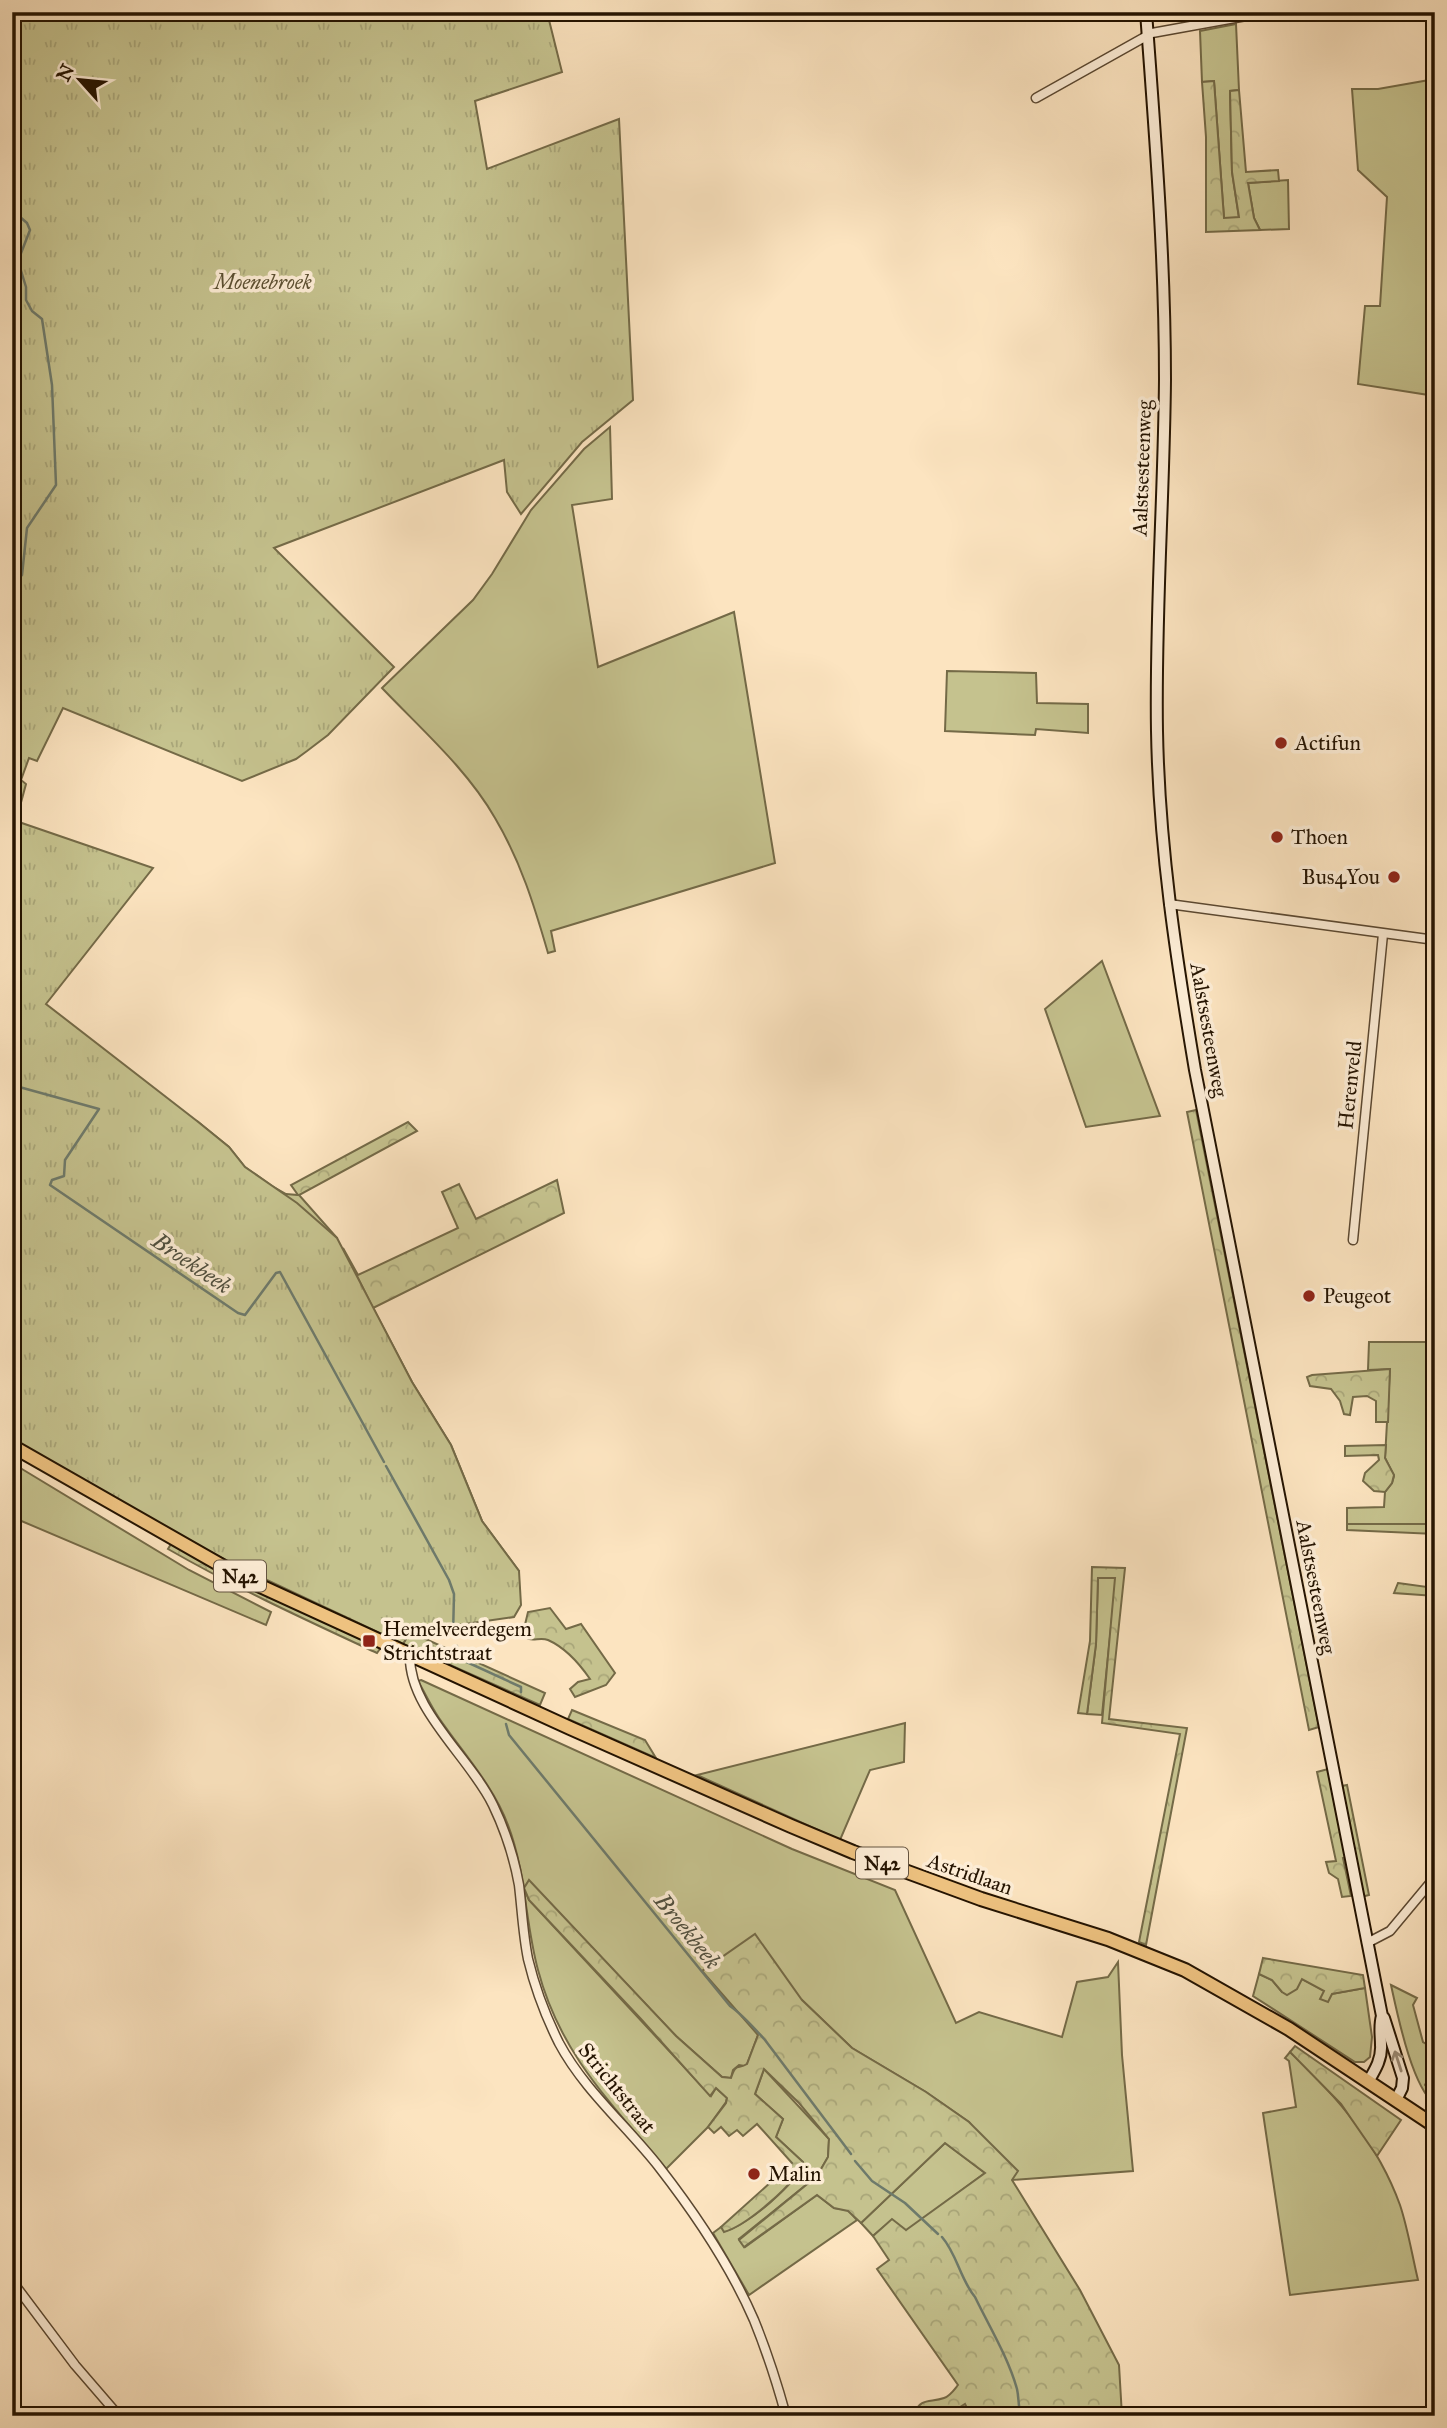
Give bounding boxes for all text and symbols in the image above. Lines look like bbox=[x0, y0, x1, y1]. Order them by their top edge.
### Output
north arrow bbox=[46, 46, 116, 116]
text: N bbox=[51, 60, 79, 85]
park label: Moenebroek bbox=[212, 269, 312, 295]
street label: Aalstsesteenweg bbox=[1127, 399, 1157, 537]
place label: Actifun bbox=[1294, 730, 1361, 756]
marker: Actifun bbox=[1273, 735, 1289, 751]
place label: Thoen bbox=[1291, 824, 1348, 850]
marker: Thoen bbox=[1269, 829, 1285, 845]
place label: Bus4You bbox=[1302, 864, 1380, 890]
marker: Bus4You bbox=[1386, 869, 1402, 885]
street label: Aalstsesteenweg bbox=[1184, 960, 1234, 1099]
street label: Herenveld bbox=[1332, 1039, 1368, 1131]
water label: Broekbeek bbox=[146, 1226, 237, 1300]
place label: Peugeot bbox=[1323, 1283, 1392, 1309]
marker: Peugeot bbox=[1301, 1288, 1317, 1304]
street label: Aalstsesteenweg bbox=[1290, 1517, 1342, 1656]
road number: N42 bbox=[214, 1560, 266, 1592]
place label: Hemelveerdegem Strichtstraat bbox=[383, 1616, 532, 1666]
marker: Hemelveerdegem Strichtstraat bbox=[361, 1633, 377, 1649]
street label: Astridlaan bbox=[923, 1847, 1016, 1901]
road number: N42 bbox=[856, 1848, 908, 1879]
water label: Broekbeek bbox=[648, 1887, 727, 1975]
street label: Strichtstraat bbox=[573, 2037, 662, 2139]
one-way arrow bbox=[1391, 2050, 1403, 2072]
place label: Malin bbox=[768, 2161, 821, 2187]
marker: Malin bbox=[746, 2166, 762, 2182]

